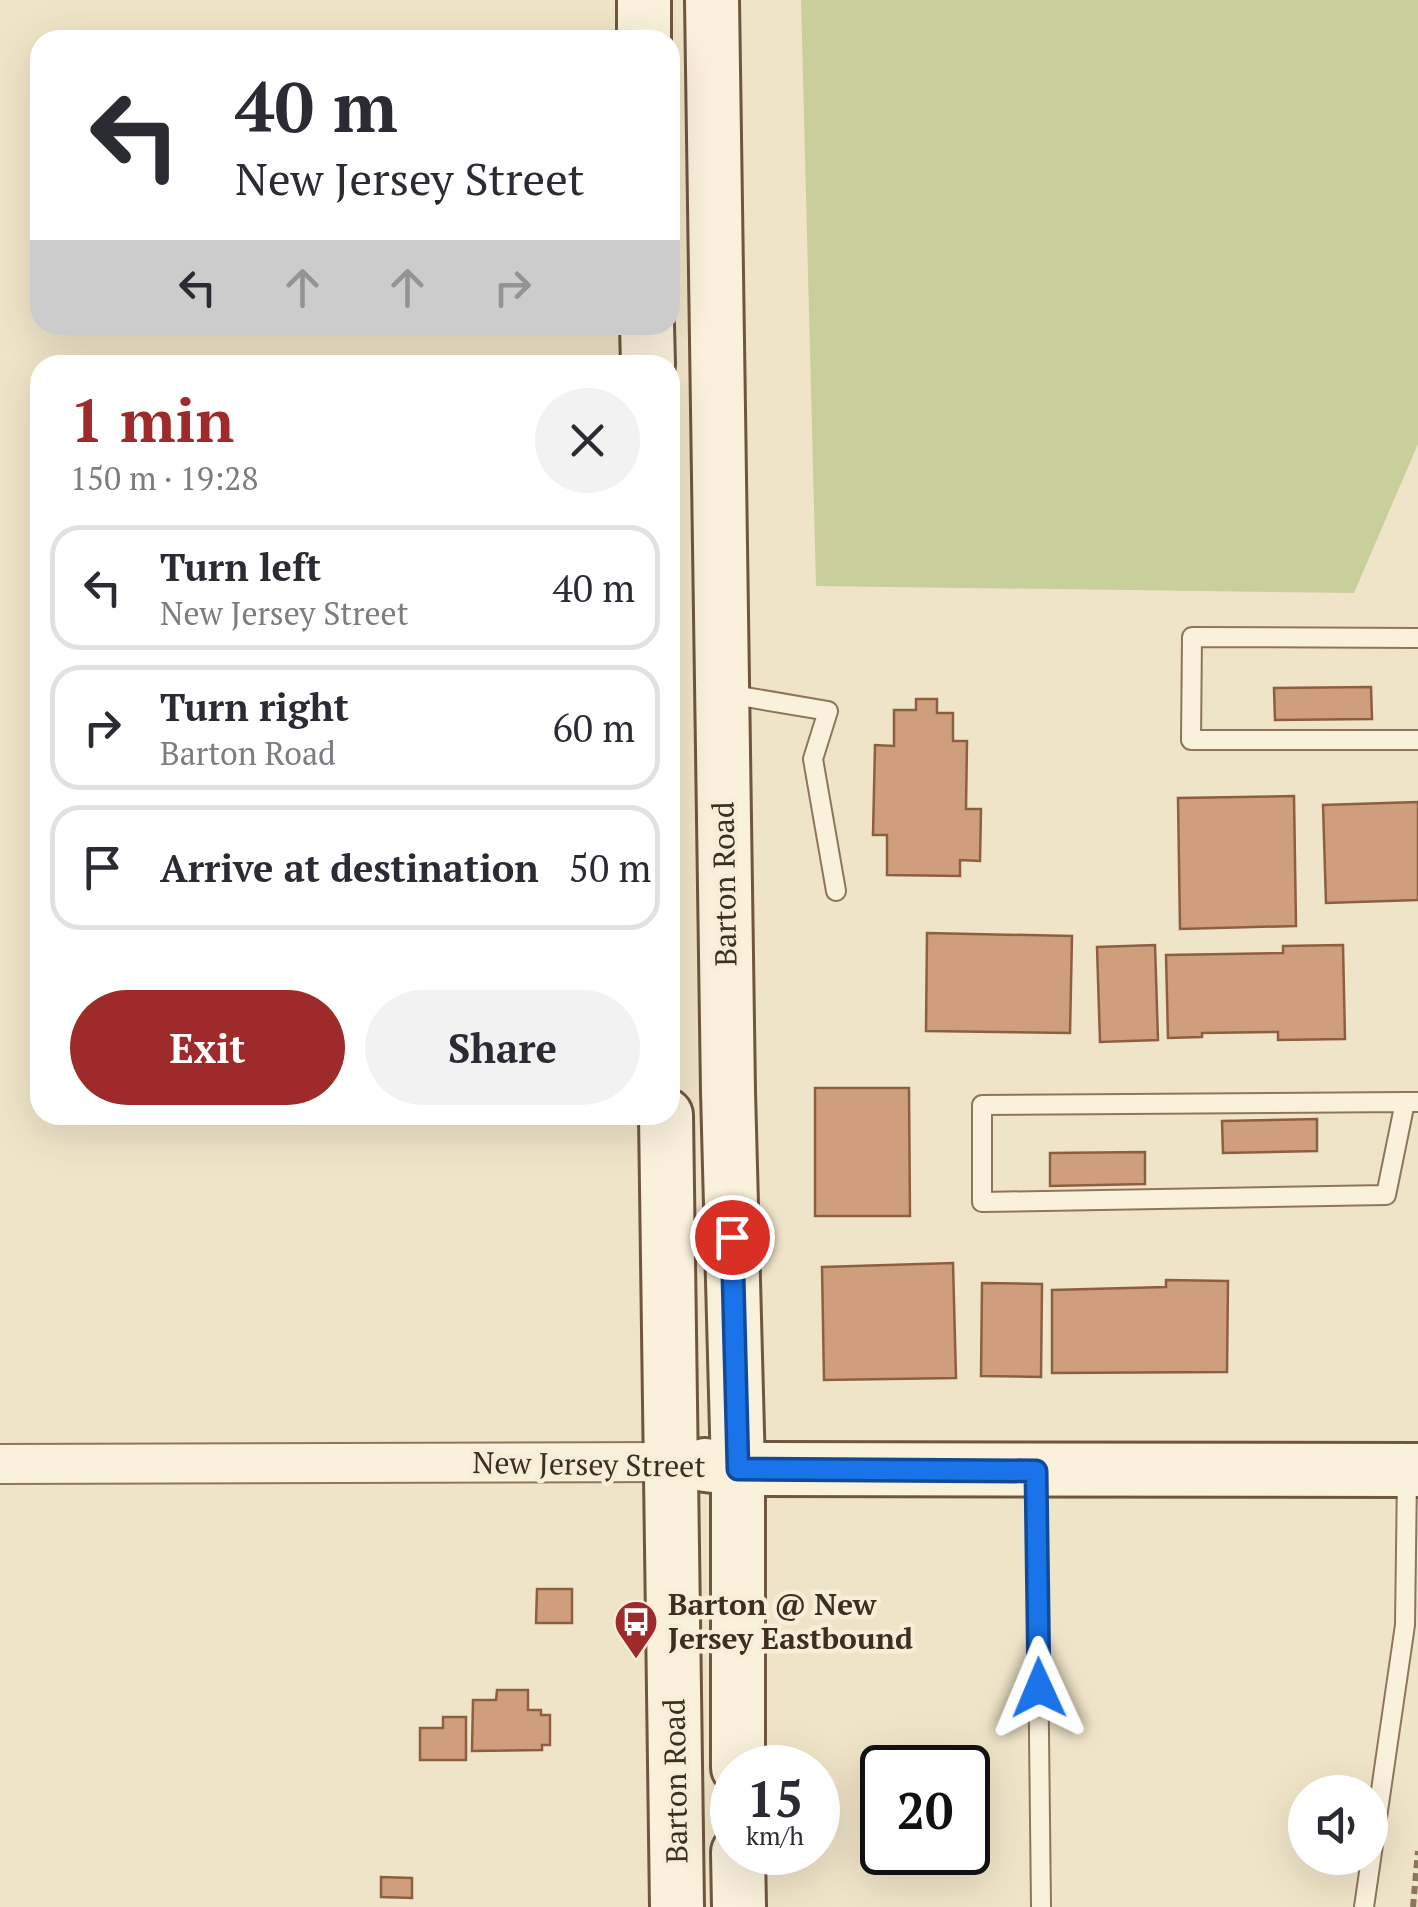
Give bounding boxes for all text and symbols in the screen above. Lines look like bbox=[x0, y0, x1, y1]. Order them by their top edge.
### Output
text: 40 m bbox=[235, 59, 398, 152]
icon: left bbox=[70, 70, 200, 200]
text: New Jersey Street bbox=[235, 148, 585, 208]
icon: left bbox=[170, 260, 225, 315]
icon: ahead bbox=[275, 260, 330, 315]
icon: ahead bbox=[380, 260, 435, 315]
icon: right bbox=[485, 260, 540, 315]
text: 1 min bbox=[70, 380, 234, 459]
button: close bbox=[535, 388, 640, 493]
text: 150 m · 19:28 bbox=[70, 457, 258, 499]
text: Turn left bbox=[160, 542, 321, 592]
icon: left bbox=[75, 560, 130, 615]
text: 40 m bbox=[552, 563, 635, 613]
text: New Jersey Street bbox=[160, 592, 409, 634]
text: Turn right bbox=[160, 682, 349, 732]
icon: right bbox=[75, 700, 130, 755]
text: 60 m bbox=[552, 703, 635, 753]
text: Barton Road bbox=[160, 732, 336, 774]
street label: Barton Road bbox=[703, 801, 745, 967]
icon: arrive bbox=[75, 840, 130, 895]
text: Arrive at destination bbox=[160, 843, 539, 893]
text: 50 m bbox=[569, 843, 651, 893]
button: Exit bbox=[70, 990, 345, 1105]
button: Share bbox=[365, 990, 640, 1105]
pin bbox=[690, 1195, 775, 1280]
icon: arrive bbox=[705, 1210, 760, 1265]
street label: New Jersey Street bbox=[472, 1442, 706, 1486]
place label: Barton @ New Jersey Eastbound bbox=[668, 1584, 913, 1658]
bus stop icon: Barton @ New Jersey Eastbound bbox=[613, 1599, 659, 1660]
position arrow bbox=[987, 1636, 1091, 1740]
street label: Barton Road bbox=[654, 1698, 696, 1864]
speed limit sign: 20 bbox=[860, 1745, 990, 1875]
text: 15 bbox=[747, 1765, 803, 1831]
map controls bbox=[1288, 1775, 1388, 1875]
button: sound bbox=[1288, 1775, 1388, 1875]
text: km/h bbox=[746, 1819, 804, 1852]

